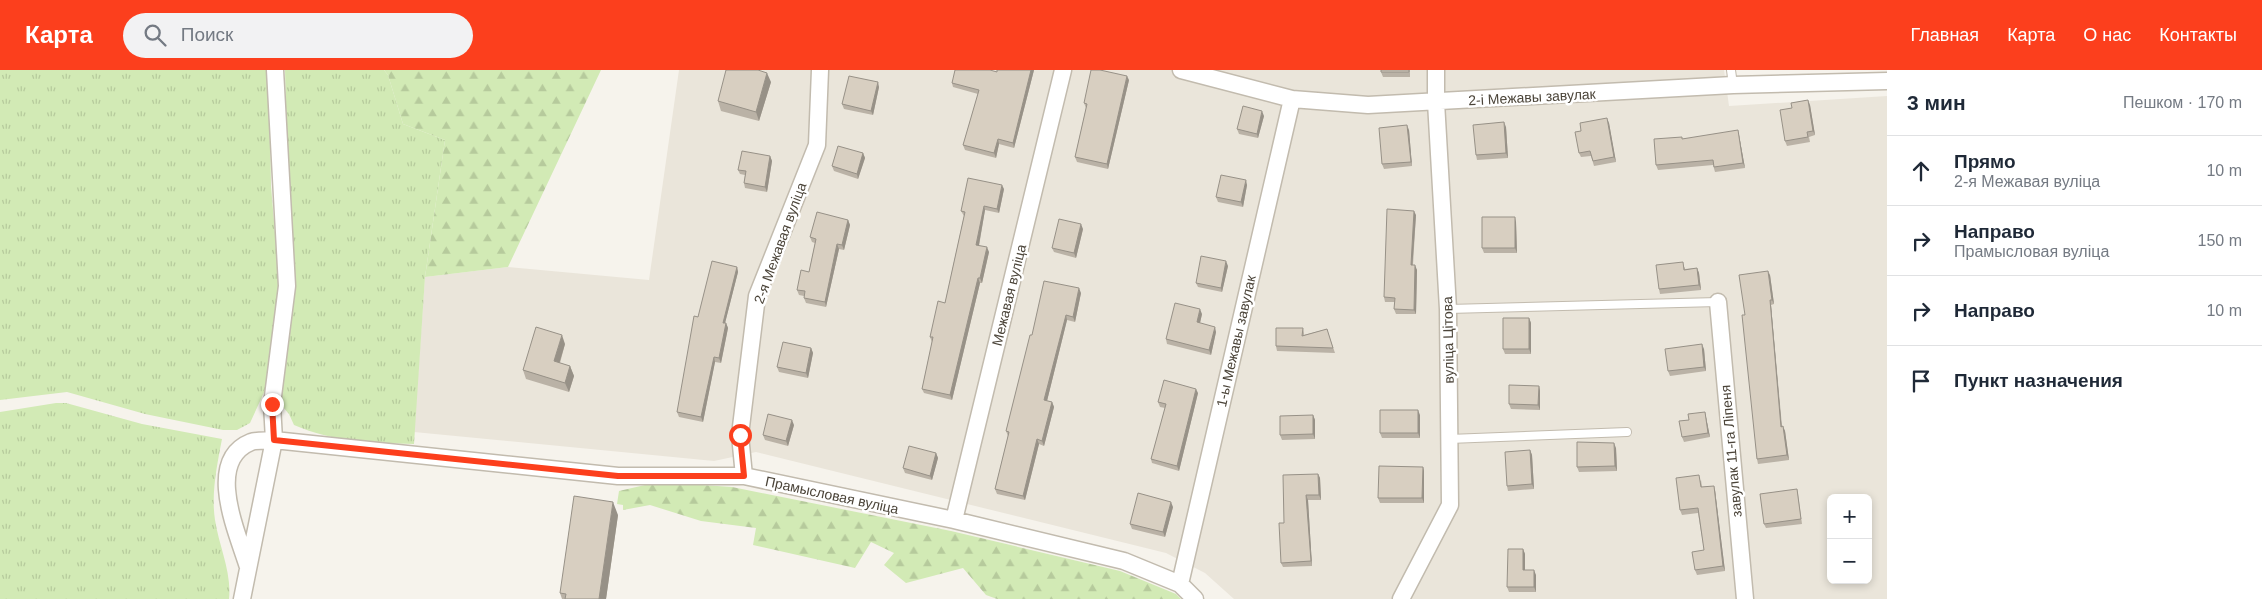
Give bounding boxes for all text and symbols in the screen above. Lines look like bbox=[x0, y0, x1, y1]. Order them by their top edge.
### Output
search box bbox=[123, 13, 473, 58]
text: Карта bbox=[25, 21, 93, 48]
icon: search bbox=[141, 21, 169, 49]
text: Поиск bbox=[181, 24, 233, 45]
text: Главная bbox=[1911, 25, 1979, 45]
text: Карта bbox=[2007, 25, 2055, 45]
text: О нас bbox=[2083, 25, 2131, 45]
text: Контакты bbox=[2159, 25, 2237, 45]
street label: 2-і Межавы завулак bbox=[1468, 86, 1597, 108]
text: 3 мин bbox=[1907, 91, 1966, 114]
text: Пешком · 170 m bbox=[2123, 94, 2242, 111]
text: Прямо bbox=[1954, 151, 2016, 172]
icon: ahead bbox=[1907, 157, 1935, 185]
text: 10 m bbox=[2206, 162, 2242, 179]
text: 2-я Межавая вуліца bbox=[1954, 173, 2100, 190]
street label: 2-я Межавая вуліца bbox=[751, 180, 809, 306]
text: Направо bbox=[1954, 221, 2035, 242]
icon: right bbox=[1907, 227, 1935, 255]
text: 150 m bbox=[2198, 232, 2242, 249]
street label: Межавая вуліца bbox=[989, 242, 1029, 347]
text: Прамысловая вуліца bbox=[1954, 243, 2109, 260]
street label: 1-ы Межавы завулак bbox=[1213, 273, 1259, 408]
street label: вуліца Цітова bbox=[1439, 296, 1457, 384]
icon: right bbox=[1907, 297, 1935, 325]
text: Направо bbox=[1954, 300, 2035, 321]
text: 10 m bbox=[2206, 302, 2242, 319]
icon: arrive bbox=[1907, 367, 1935, 395]
text: Пункт назначения bbox=[1954, 370, 2123, 391]
street label: завулак 11-га Ліпеня bbox=[1717, 384, 1745, 518]
route end bbox=[261, 393, 284, 416]
route start bbox=[729, 424, 752, 447]
street label: Прамысловая вуліца bbox=[764, 473, 900, 517]
map controls bbox=[1827, 494, 1872, 584]
button: + bbox=[1827, 494, 1872, 539]
button: − bbox=[1827, 539, 1872, 584]

